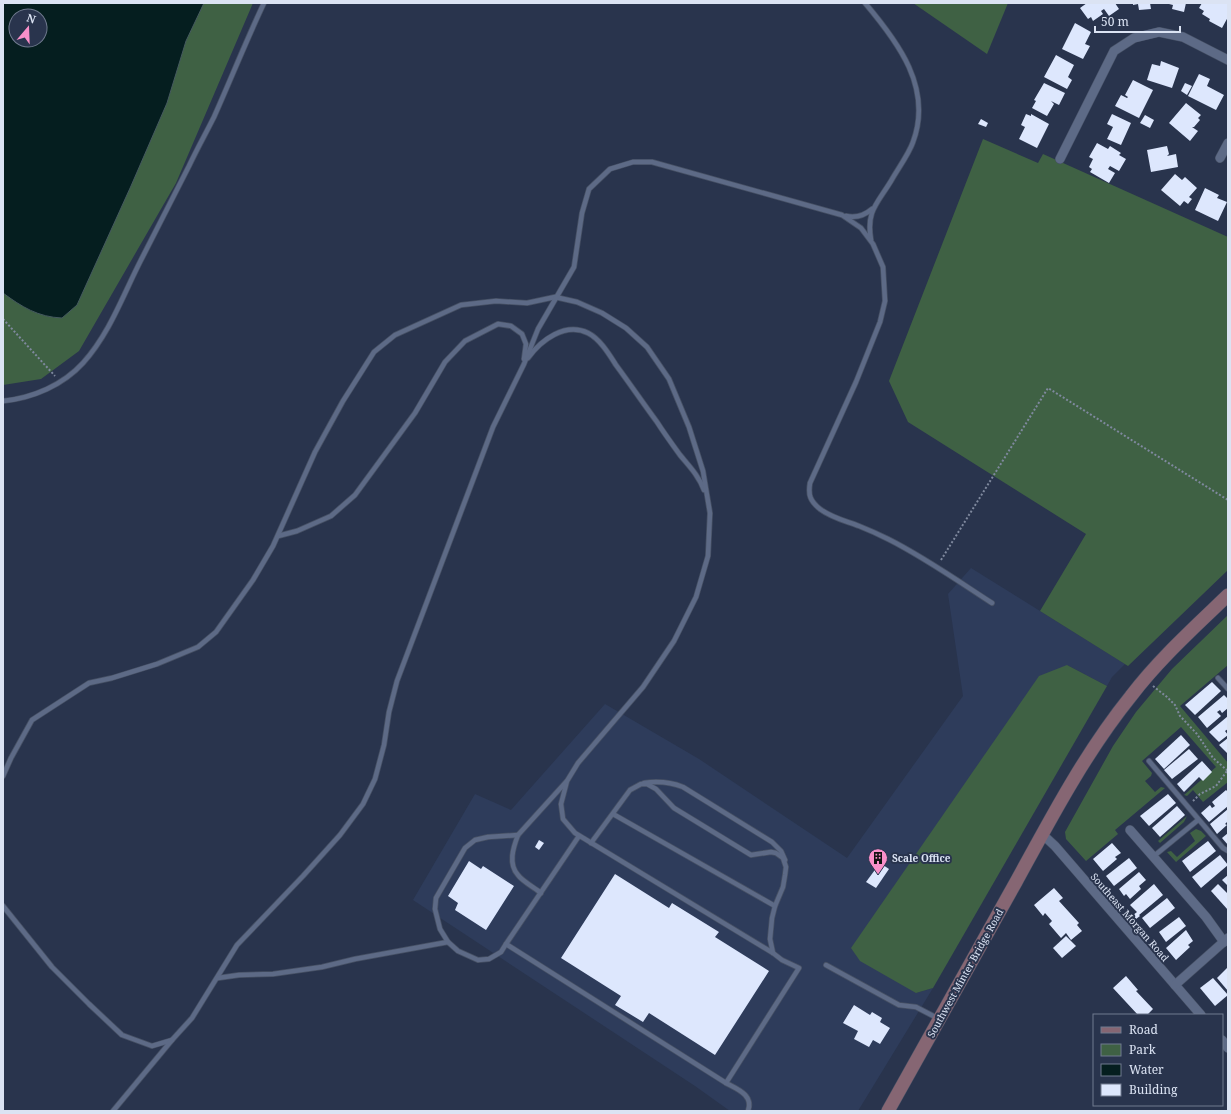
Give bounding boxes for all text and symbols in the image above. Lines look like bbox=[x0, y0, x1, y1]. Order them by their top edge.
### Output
north arrow bbox=[8, 8, 48, 48]
scale bar bbox=[1095, 8, 1180, 34]
text: N bbox=[25, 10, 38, 27]
text: 50 m bbox=[1101, 13, 1129, 30]
building icon: Scale Office bbox=[867, 847, 889, 875]
place label: Scale Office bbox=[892, 851, 951, 865]
street label: Southeast Morgan Road bbox=[1088, 870, 1172, 964]
street label: Southwest Minter Bridge Road bbox=[924, 906, 1006, 1040]
legend bbox=[1093, 1014, 1223, 1106]
text: Road bbox=[1129, 1021, 1159, 1038]
text: Park bbox=[1129, 1041, 1157, 1058]
text: Water bbox=[1129, 1061, 1164, 1078]
text: Building bbox=[1129, 1081, 1178, 1098]

